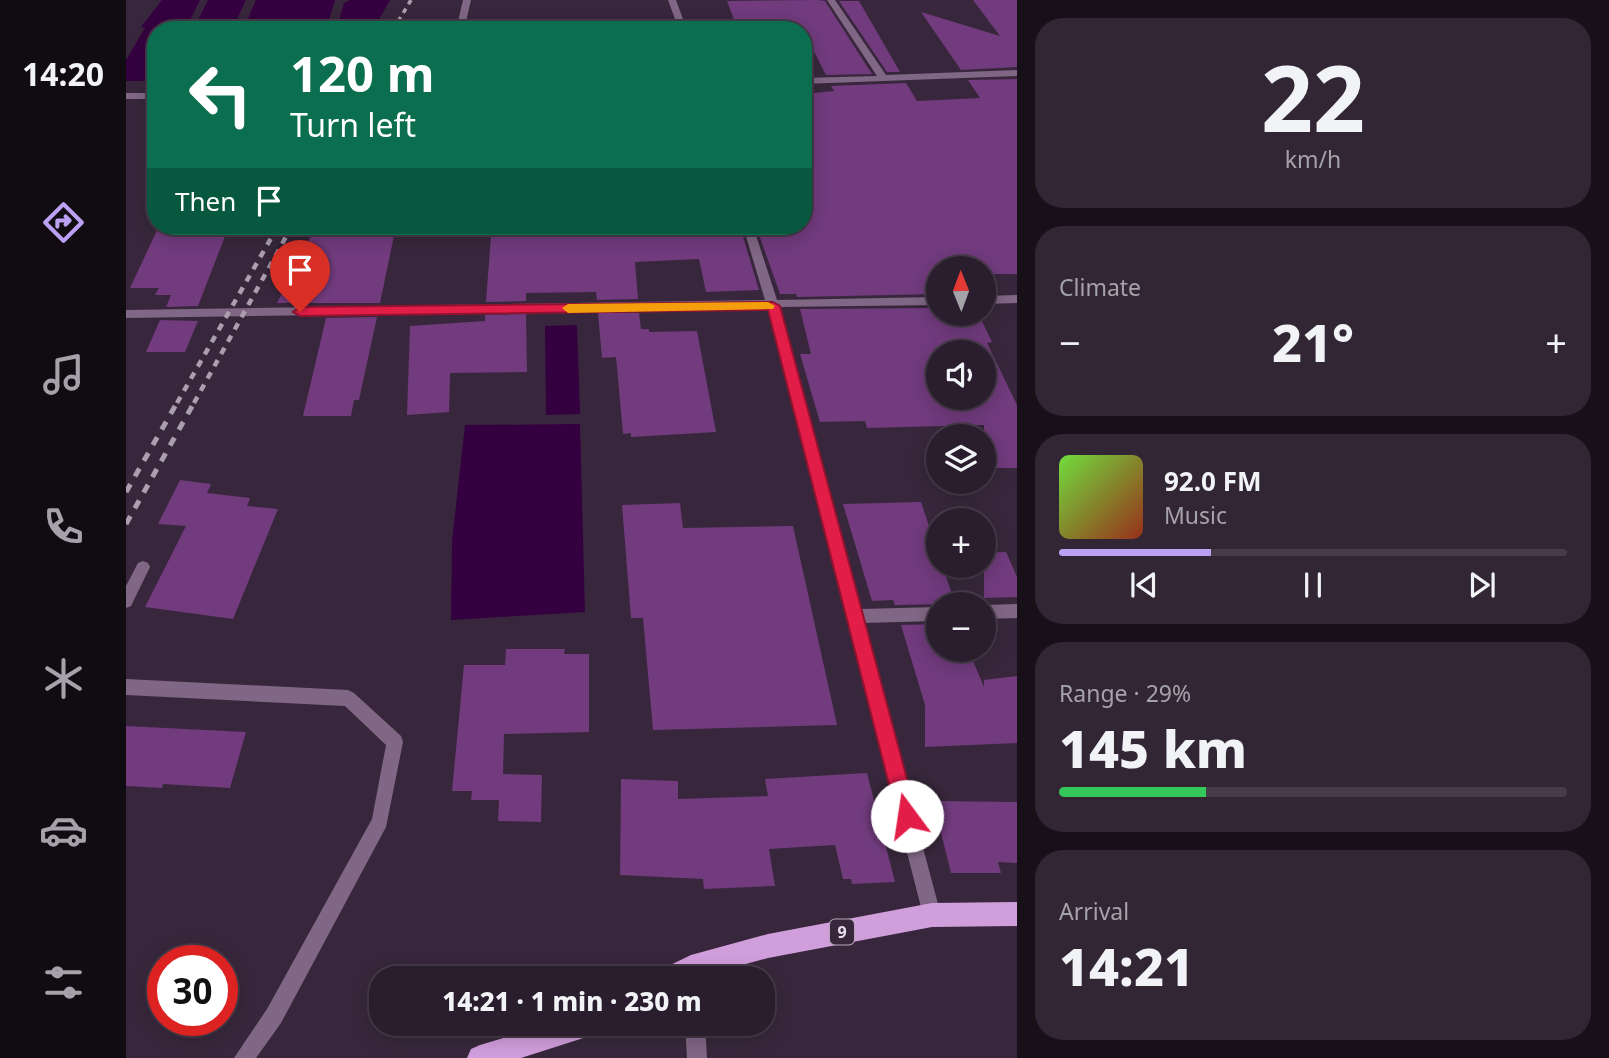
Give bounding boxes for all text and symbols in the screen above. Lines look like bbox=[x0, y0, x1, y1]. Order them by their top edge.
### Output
text: 22 bbox=[1261, 35, 1365, 159]
text: 120 m bbox=[290, 40, 435, 106]
icon: left bbox=[175, 49, 266, 140]
text: 14:20 bbox=[22, 52, 104, 95]
text: Turn left bbox=[290, 103, 416, 146]
text: km/h bbox=[1285, 143, 1341, 175]
icon: arrive bbox=[250, 182, 288, 220]
text: Then bbox=[175, 183, 236, 219]
icon: directions bbox=[39, 198, 88, 247]
pin bbox=[270, 240, 330, 312]
icon: arrive bbox=[281, 251, 319, 289]
north arrow bbox=[926, 256, 996, 326]
map controls bbox=[926, 256, 996, 662]
text: Climate bbox=[1059, 271, 1141, 303]
text: 21° bbox=[1272, 306, 1354, 377]
text: − bbox=[1059, 316, 1081, 368]
text: + bbox=[1545, 316, 1567, 368]
button: sound bbox=[926, 340, 996, 410]
icon: music bbox=[39, 350, 88, 399]
button: layers bbox=[926, 424, 996, 494]
text: 92.0 FM bbox=[1164, 463, 1261, 499]
text: Music bbox=[1164, 499, 1227, 531]
icon: phone bbox=[39, 502, 88, 551]
button: + bbox=[926, 508, 996, 578]
icon: previous bbox=[1125, 566, 1163, 604]
icon: pause bbox=[1294, 566, 1332, 604]
icon: next bbox=[1463, 566, 1501, 604]
button: − bbox=[926, 592, 996, 662]
icon: climate bbox=[39, 654, 88, 703]
text: Range · 29% bbox=[1059, 677, 1191, 709]
text: 145 km bbox=[1059, 712, 1247, 783]
position arrow bbox=[870, 779, 944, 853]
icon: car bbox=[39, 806, 88, 855]
text: Arrival bbox=[1059, 895, 1129, 927]
road number: 9 bbox=[830, 920, 854, 944]
text: 14:21 bbox=[1059, 930, 1194, 1001]
speed limit sign: 30 bbox=[147, 945, 238, 1036]
icon: filters bbox=[39, 958, 88, 1007]
text: 14:21 · 1 min · 230 m bbox=[442, 983, 702, 1019]

